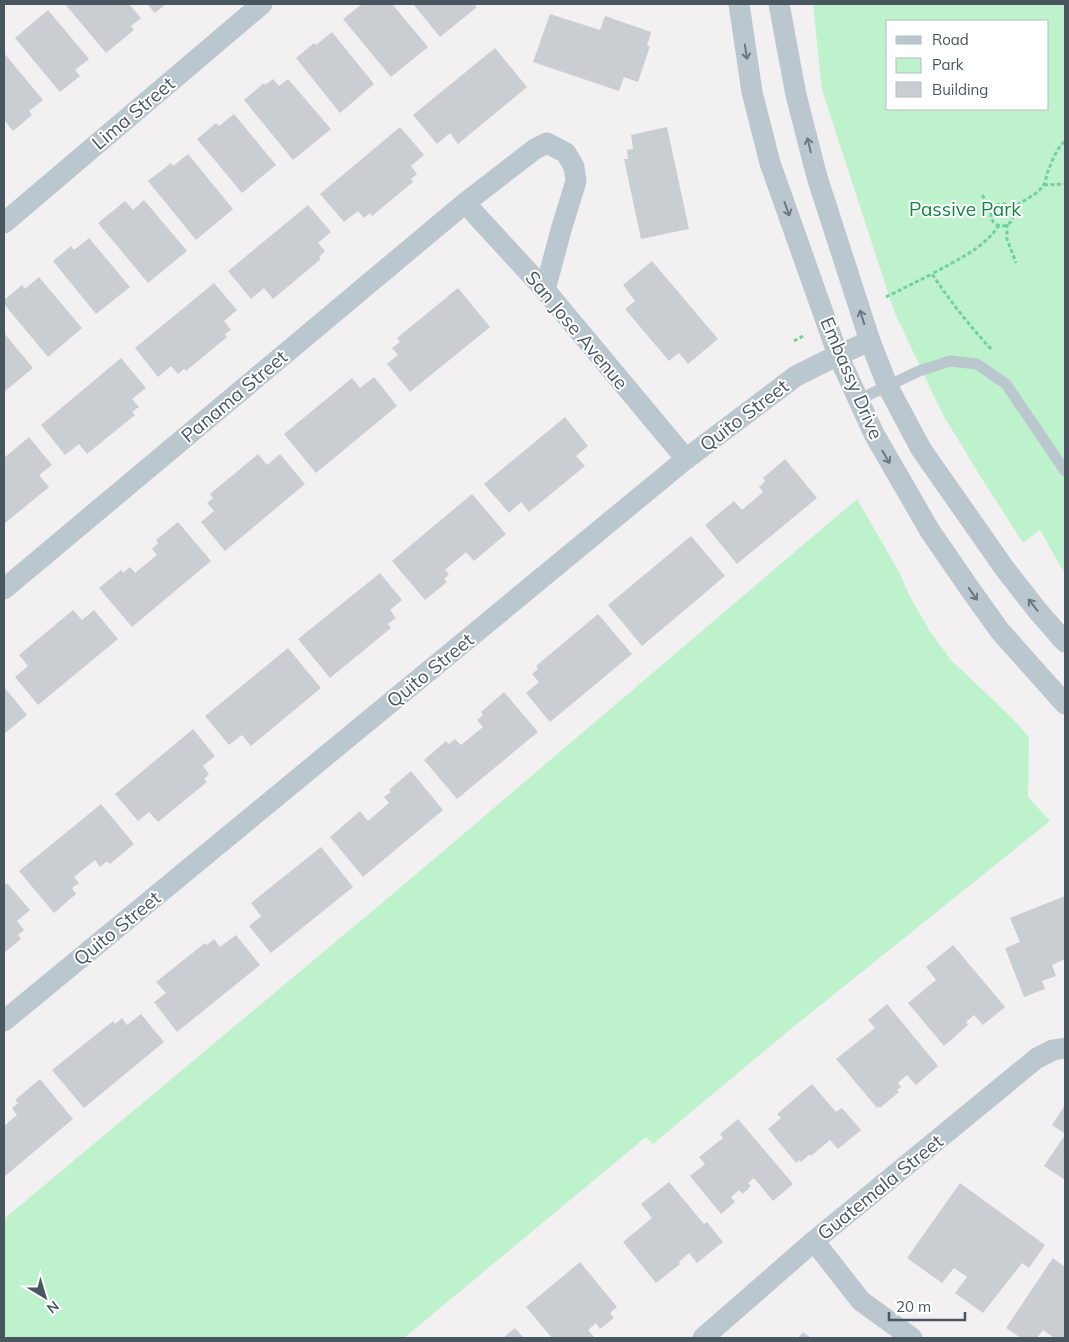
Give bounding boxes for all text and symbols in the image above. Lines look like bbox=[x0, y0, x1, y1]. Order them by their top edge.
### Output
legend bbox=[886, 20, 1049, 110]
text: Road bbox=[932, 30, 969, 49]
one-way arrow bbox=[741, 44, 751, 60]
text: Park bbox=[932, 55, 964, 74]
street label: Lima Street bbox=[87, 71, 179, 154]
text: Building bbox=[932, 80, 988, 99]
one-way arrow bbox=[804, 137, 813, 153]
park label: Passive Park bbox=[909, 197, 1021, 221]
one-way arrow bbox=[783, 201, 792, 216]
street label: San Jose Avenue bbox=[520, 266, 634, 394]
one-way arrow bbox=[857, 309, 867, 325]
street label: Embassy Drive bbox=[816, 313, 888, 443]
street label: Panama Street bbox=[176, 344, 292, 447]
street label: Quito Street bbox=[695, 374, 793, 456]
one-way arrow bbox=[882, 449, 892, 463]
one-way arrow bbox=[968, 587, 978, 601]
one-way arrow bbox=[1028, 599, 1039, 612]
street label: Quito Street bbox=[382, 627, 479, 712]
street label: Quito Street bbox=[69, 885, 166, 970]
street label: Guatemala Street bbox=[812, 1129, 948, 1245]
north arrow bbox=[20, 1272, 70, 1322]
scale bar bbox=[889, 1290, 965, 1322]
text: N bbox=[43, 1297, 63, 1318]
text: 20 m bbox=[896, 1297, 931, 1316]

